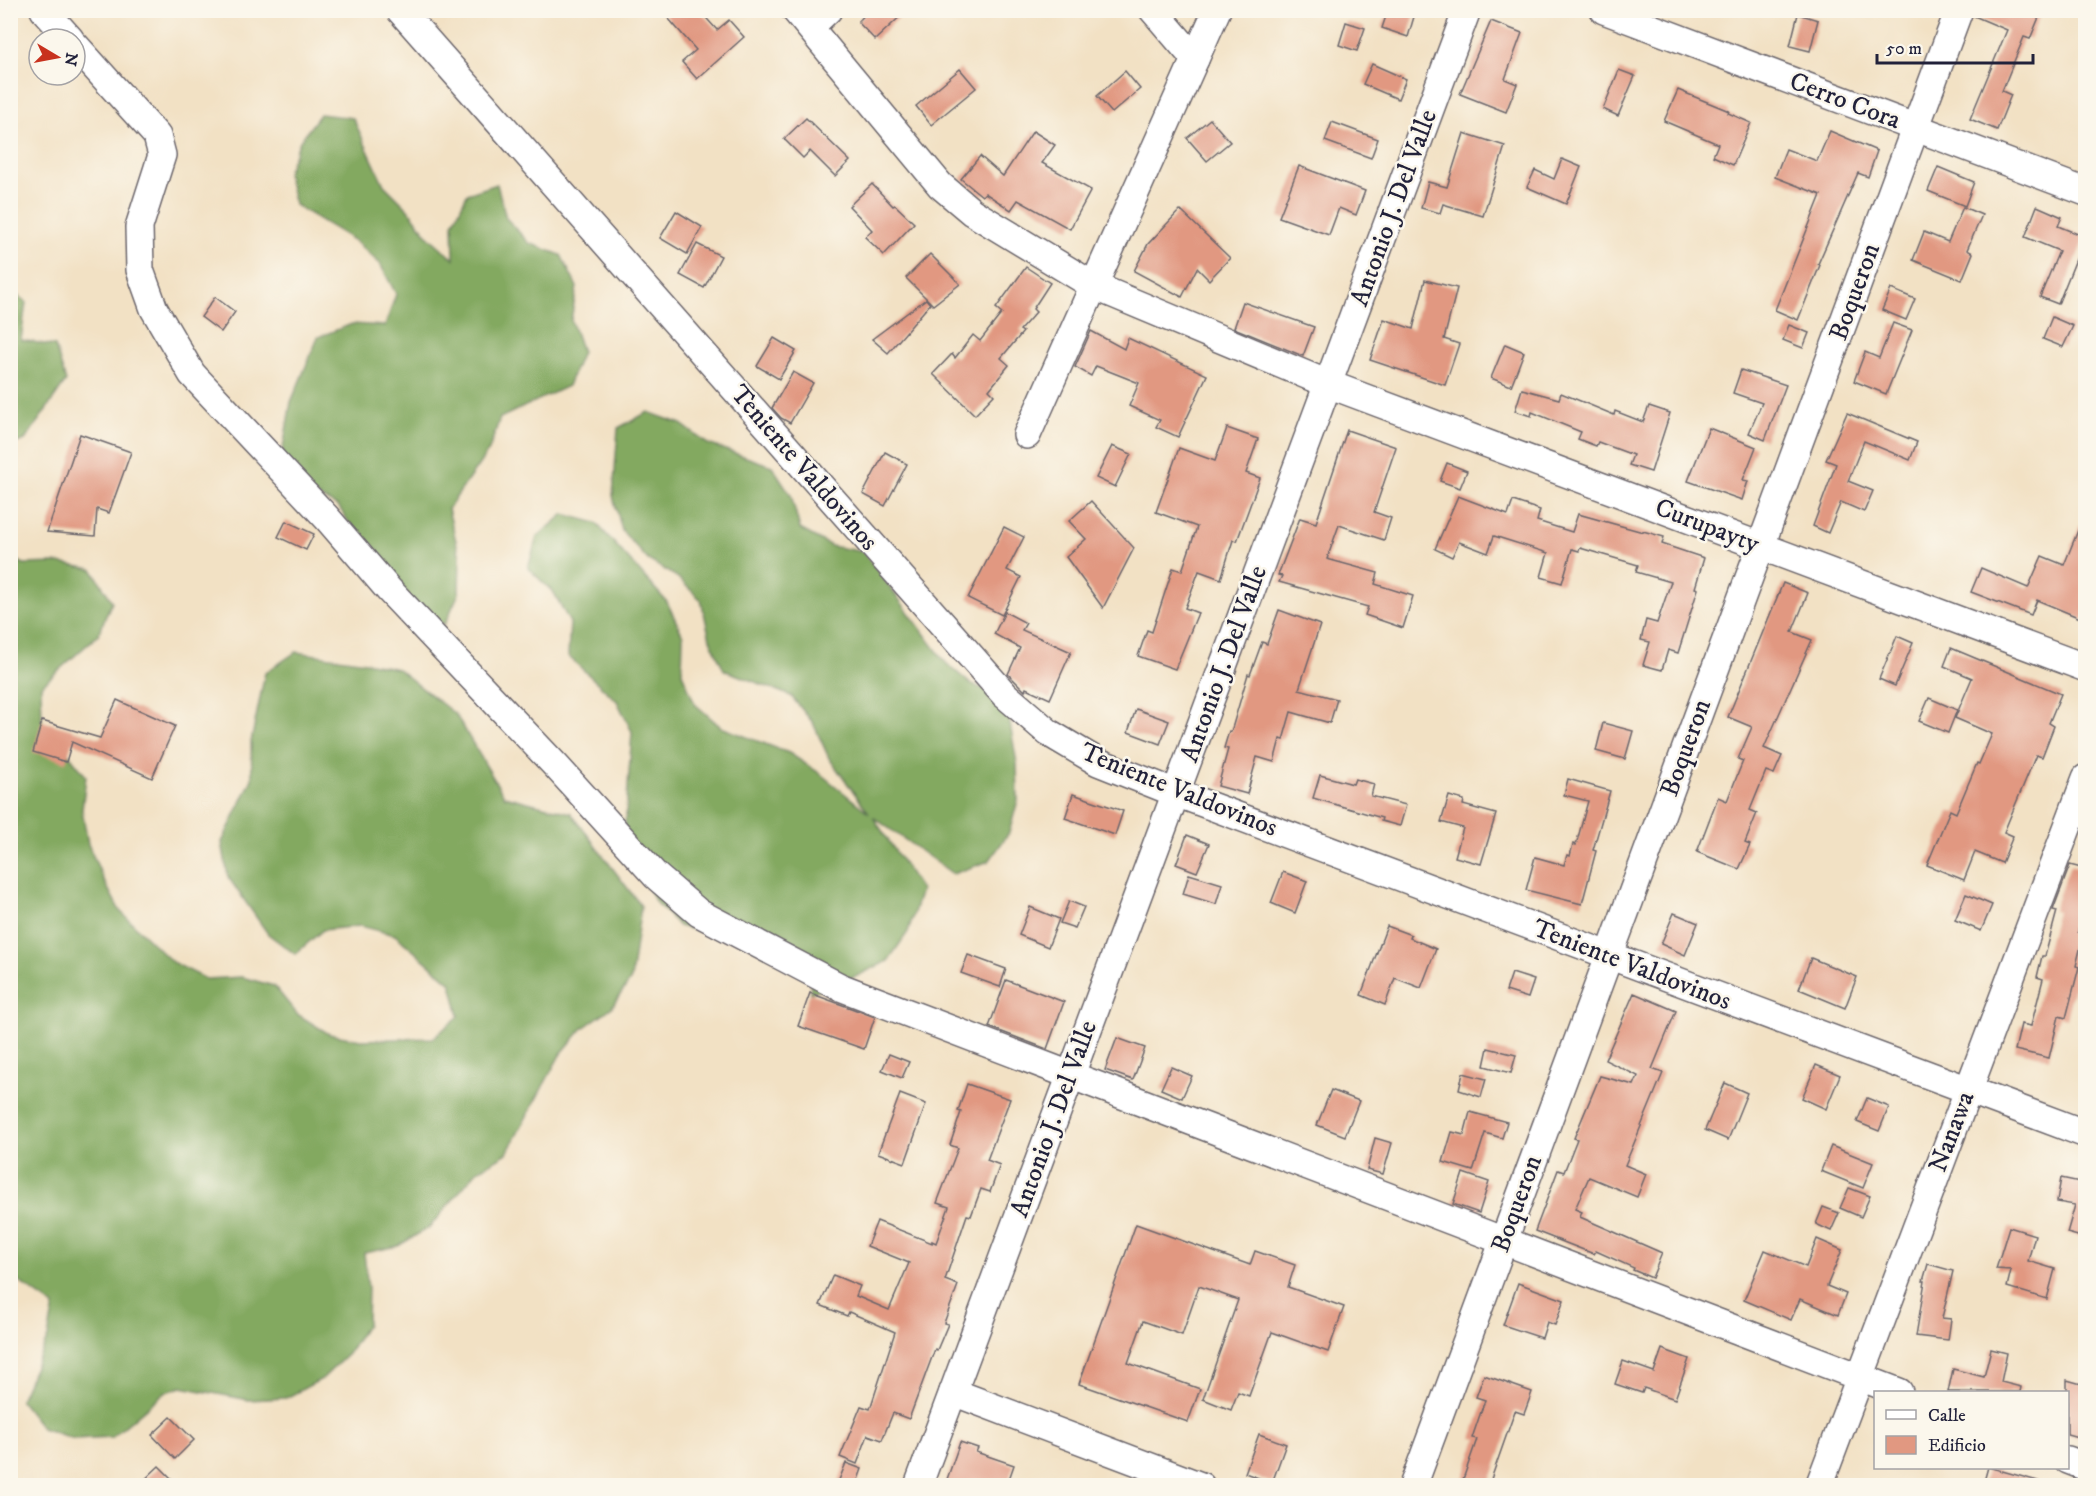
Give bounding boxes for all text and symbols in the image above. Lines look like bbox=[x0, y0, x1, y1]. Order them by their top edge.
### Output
north arrow bbox=[27, 27, 87, 87]
scale bar bbox=[1877, 27, 2033, 65]
text: 50 m bbox=[1886, 38, 1922, 60]
text: N bbox=[60, 51, 82, 68]
street label: Cerro Cora bbox=[1785, 65, 1905, 137]
street label: Antonio J. Del Valle bbox=[1343, 105, 1445, 311]
street label: Boqueron bbox=[1822, 238, 1888, 345]
street label: Teniente Valdovinos bbox=[723, 378, 885, 558]
street label: Curupayty bbox=[1650, 491, 1764, 561]
street label: Antonio J. Del Valle bbox=[1173, 561, 1275, 767]
street label: Boqueron bbox=[1653, 694, 1719, 801]
street label: Teniente Valdovinos bbox=[1076, 735, 1282, 845]
street label: Teniente Valdovinos bbox=[1528, 912, 1736, 1018]
street label: Antonio J. Del Valle bbox=[1003, 1016, 1105, 1222]
street label: Nanawa bbox=[1922, 1087, 1982, 1177]
street label: Boqueron bbox=[1484, 1150, 1550, 1257]
legend bbox=[1874, 1391, 2069, 1469]
text: Calle bbox=[1928, 1405, 1966, 1427]
text: Edificio bbox=[1928, 1435, 1986, 1457]

